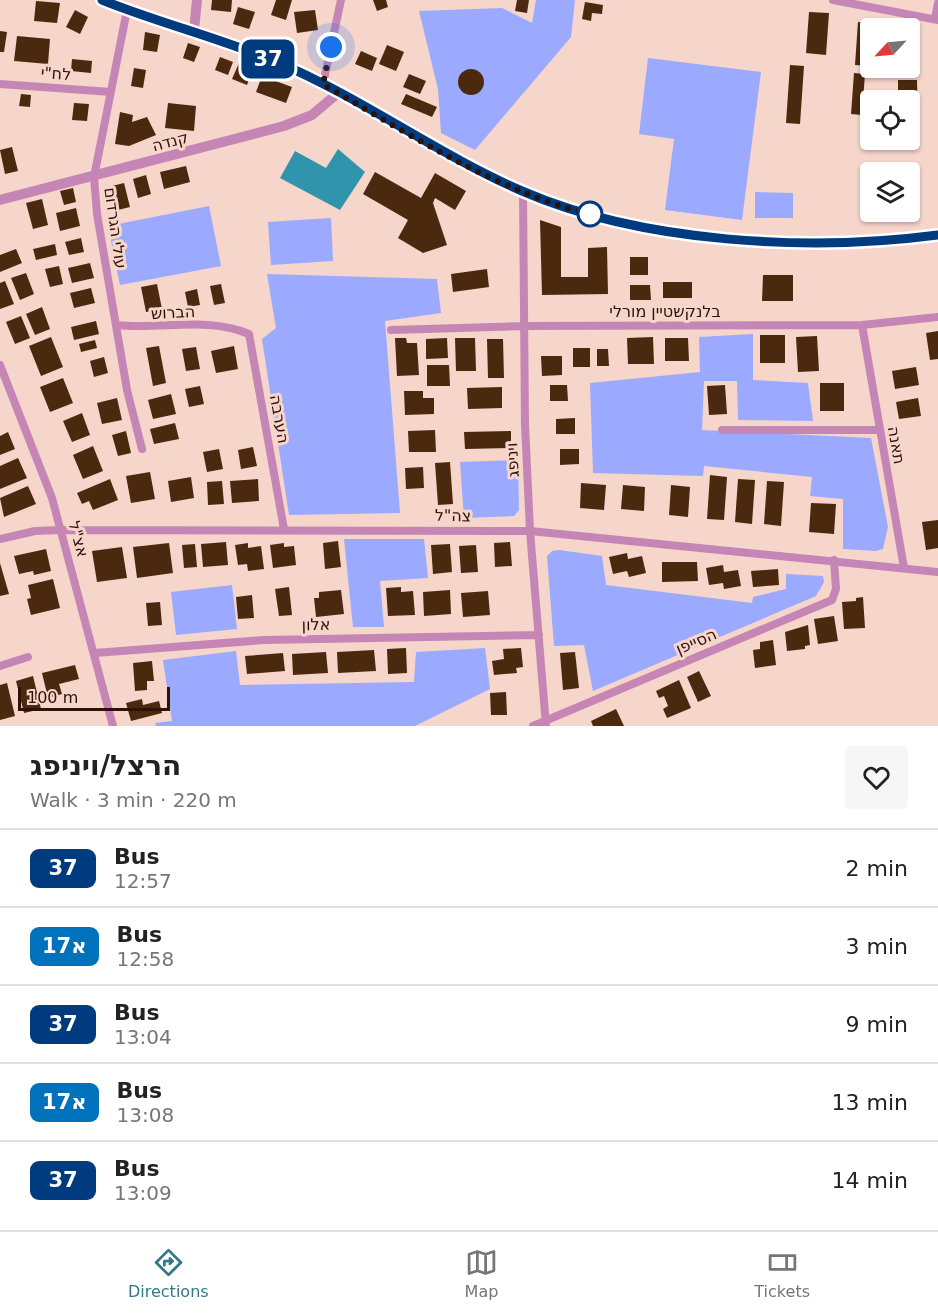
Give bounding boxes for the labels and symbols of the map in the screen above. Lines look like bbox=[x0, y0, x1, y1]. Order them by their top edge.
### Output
north arrow bbox=[860, 18, 920, 78]
your location bbox=[316, 32, 346, 62]
line badge: 37 bbox=[241, 40, 295, 78]
street label: לח"י bbox=[40, 63, 72, 84]
street label: קנדה bbox=[150, 128, 190, 155]
street label: עולי הגרדום bbox=[100, 186, 131, 270]
unlabelled marker bbox=[577, 201, 603, 227]
street label: הברוש bbox=[150, 302, 196, 323]
street label: בלנקשטיין מורלי bbox=[609, 302, 721, 321]
street label: הערבה bbox=[266, 393, 293, 445]
street label: תאנה bbox=[884, 425, 909, 465]
street label: ויניפג bbox=[502, 442, 523, 478]
street label: צה"ל bbox=[435, 506, 471, 525]
street label: אצ"ל bbox=[64, 519, 93, 559]
street label: אלון bbox=[302, 615, 330, 634]
street label: הסייפן bbox=[673, 624, 719, 658]
scale bar bbox=[18, 684, 170, 712]

